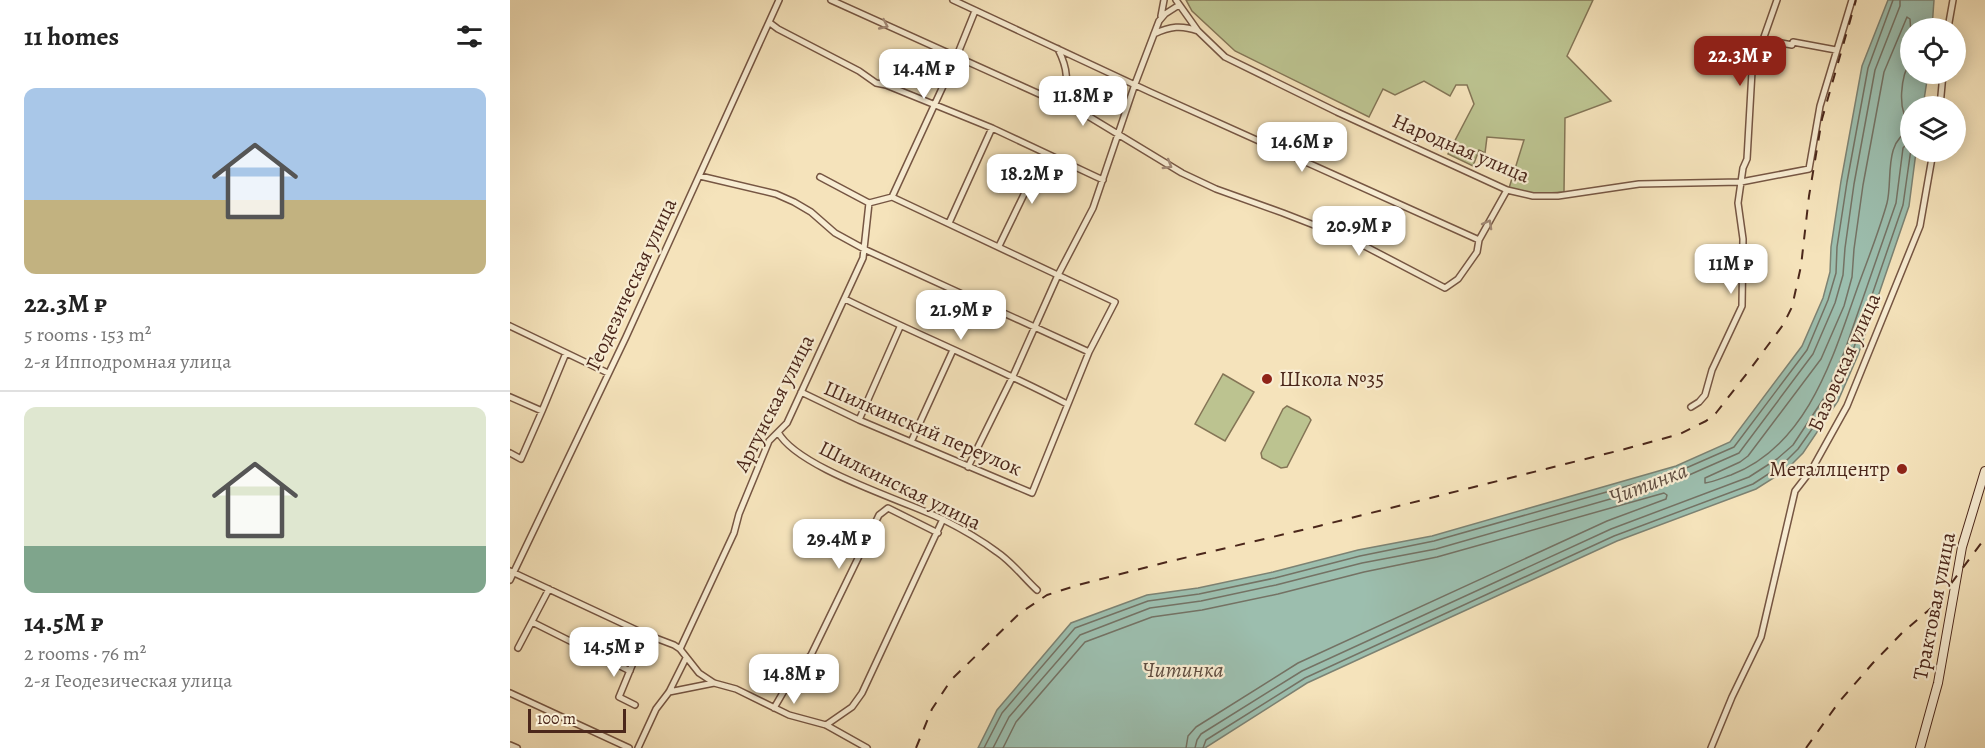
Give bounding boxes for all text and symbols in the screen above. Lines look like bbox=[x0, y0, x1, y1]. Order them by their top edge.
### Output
one-way arrow bbox=[877, 17, 888, 29]
map controls bbox=[1900, 18, 1966, 162]
button: locate bbox=[1900, 18, 1966, 84]
text: 11 homes bbox=[24, 19, 119, 54]
icon: filters bbox=[453, 20, 486, 53]
pin: 22.3M ₽ bbox=[1685, 36, 1795, 87]
text: 22.3M ₽ bbox=[1708, 42, 1772, 69]
pin: 14.4M ₽ bbox=[869, 49, 979, 100]
text: 14.4M ₽ bbox=[893, 55, 955, 82]
pin: 11.8M ₽ bbox=[1028, 76, 1138, 127]
text: 11.8M ₽ bbox=[1053, 82, 1113, 109]
button: layers bbox=[1900, 96, 1966, 162]
street label: Народная улица bbox=[1388, 106, 1534, 190]
pin: 14.6M ₽ bbox=[1247, 122, 1357, 173]
icon: home bbox=[201, 127, 309, 235]
text: 14.6M ₽ bbox=[1271, 128, 1333, 155]
pin: 18.2M ₽ bbox=[977, 154, 1087, 205]
one-way arrow bbox=[1162, 157, 1172, 169]
text: 18.2M ₽ bbox=[1001, 160, 1063, 187]
street label: Геодезическая улица bbox=[579, 193, 683, 375]
pin: 20.9M ₽ bbox=[1304, 206, 1414, 257]
text: 20.9M ₽ bbox=[1327, 212, 1391, 239]
one-way arrow bbox=[1481, 220, 1492, 230]
pin: 11M ₽ bbox=[1689, 244, 1773, 295]
text: 11M ₽ bbox=[1709, 250, 1753, 277]
text: 22.3M ₽ bbox=[24, 286, 107, 321]
street label: Базовская улица bbox=[1801, 288, 1887, 436]
pin: 21.9M ₽ bbox=[906, 290, 1016, 341]
text: 21.9M ₽ bbox=[930, 296, 992, 323]
text: 5 rooms · 153 m² bbox=[24, 321, 151, 348]
street label: Аргунская улица bbox=[727, 329, 821, 477]
text: 2-я Ипподромная улица bbox=[24, 348, 231, 375]
place label: Школа №35 bbox=[1279, 365, 1384, 393]
marker: Школа №35 bbox=[1260, 372, 1274, 386]
street label: Шилкинский переулок bbox=[820, 374, 1026, 482]
street label: Шилкинская улица bbox=[814, 434, 986, 537]
icon: home bbox=[201, 446, 309, 554]
water label: Читинка bbox=[1605, 455, 1692, 513]
place label: Металлцентр bbox=[1769, 455, 1890, 483]
marker: Металлцентр bbox=[1895, 462, 1909, 476]
pin: 29.4M ₽ bbox=[784, 519, 894, 570]
text: 29.4M ₽ bbox=[807, 525, 871, 552]
street label: Трактовая улица bbox=[1906, 529, 1962, 682]
text: 14.5M ₽ bbox=[24, 605, 103, 640]
pin: 14.5M ₽ bbox=[559, 627, 669, 678]
text: 14.5M ₽ bbox=[583, 633, 645, 660]
text: 2 rooms · 76 m² bbox=[24, 640, 146, 667]
pin: 14.8M ₽ bbox=[739, 654, 849, 705]
water label: Читинка bbox=[1142, 655, 1224, 685]
text: 14.8M ₽ bbox=[763, 660, 825, 687]
text: 2-я Геодезическая улица bbox=[24, 667, 233, 694]
scale bar bbox=[528, 706, 626, 734]
text: 100 m bbox=[537, 708, 576, 730]

